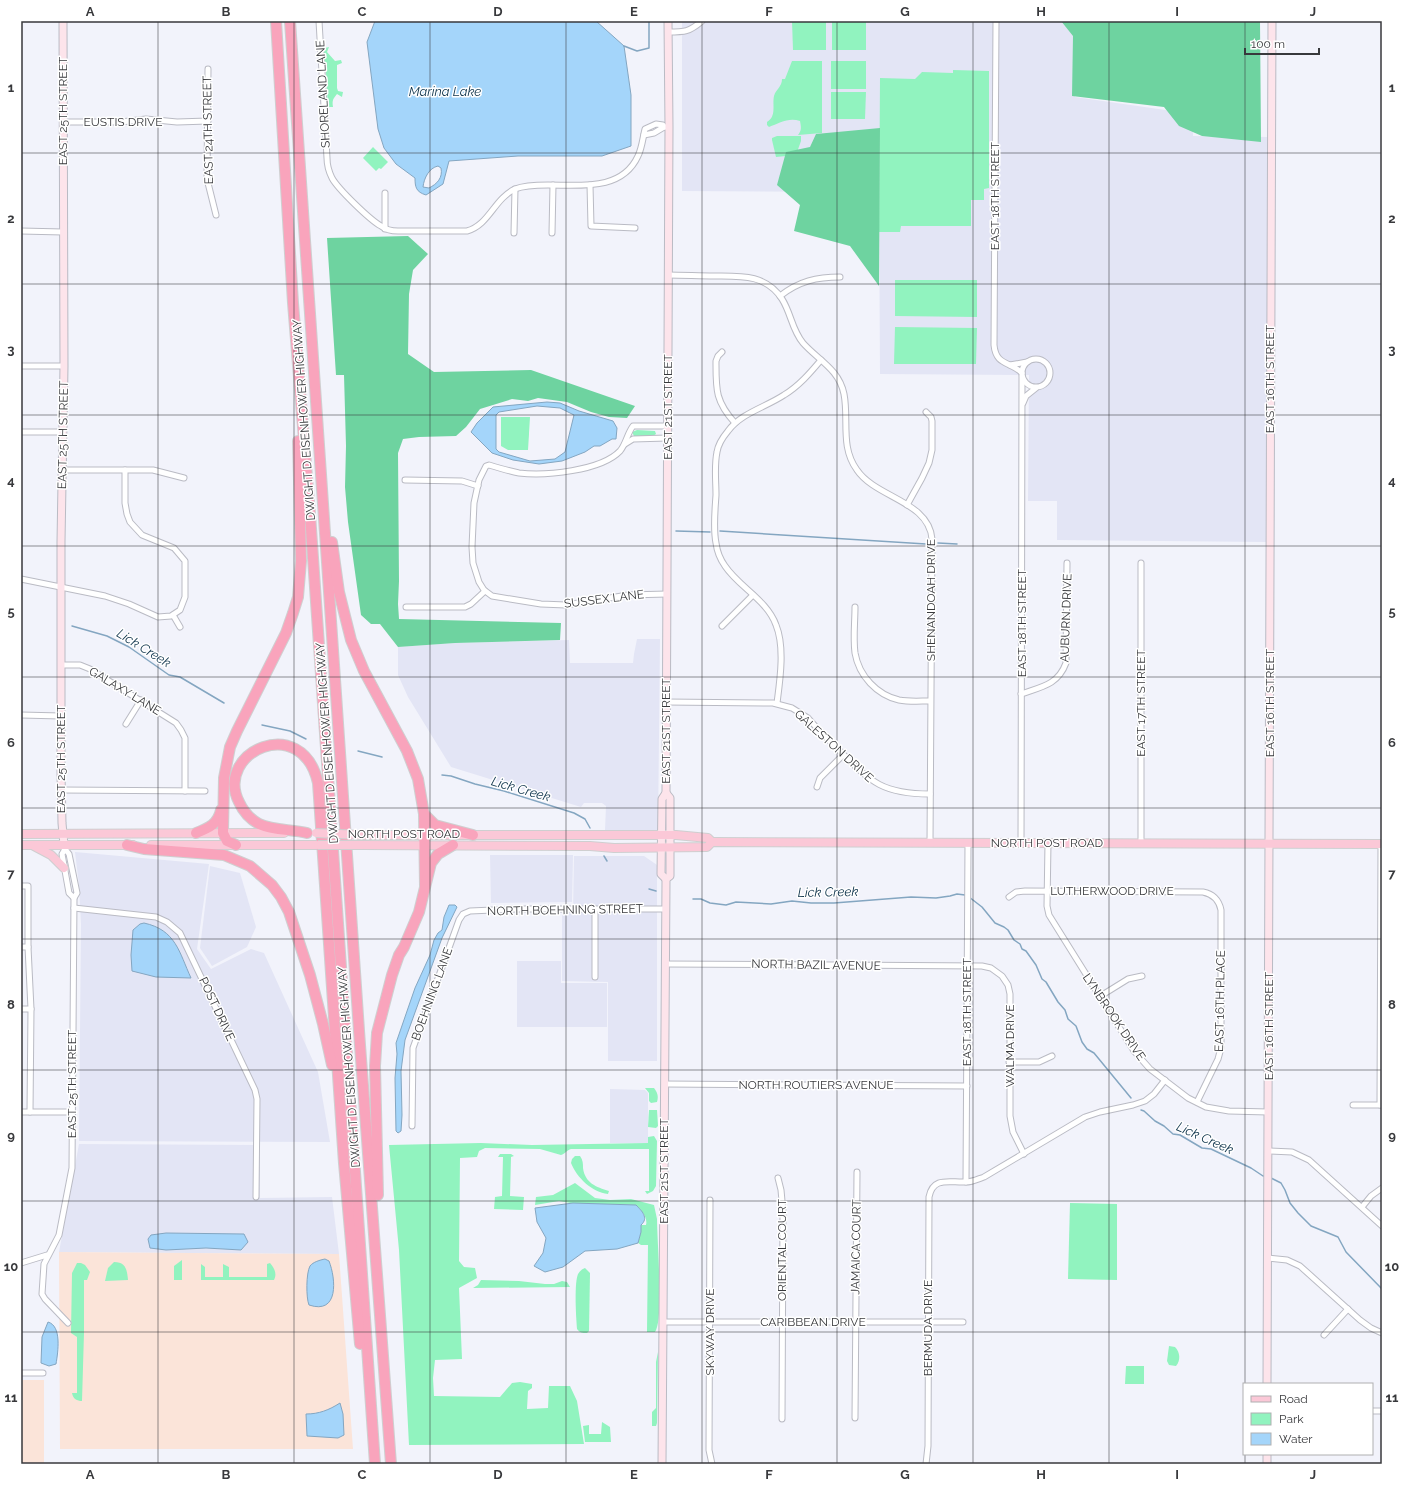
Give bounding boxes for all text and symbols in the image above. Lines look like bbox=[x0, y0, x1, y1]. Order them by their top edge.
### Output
text: A bbox=[86, 4, 95, 19]
text: B bbox=[222, 4, 231, 19]
text: C bbox=[358, 4, 367, 19]
text: D bbox=[493, 4, 503, 19]
text: E bbox=[630, 4, 638, 19]
text: F bbox=[765, 4, 773, 19]
text: G bbox=[900, 4, 910, 19]
text: H bbox=[1036, 4, 1046, 19]
text: I bbox=[1175, 4, 1179, 19]
text: J bbox=[1310, 4, 1316, 19]
scale bar bbox=[1245, 30, 1319, 56]
text: 100 m bbox=[1251, 37, 1285, 51]
street label: SHORELAND LANE bbox=[313, 40, 333, 148]
street label: EAST 25TH STREET bbox=[56, 56, 70, 165]
street label: EAST 24TH STREET bbox=[200, 75, 216, 184]
text: 1 bbox=[8, 80, 15, 95]
text: 1 bbox=[1389, 80, 1396, 95]
water label: Marina Lake bbox=[409, 84, 481, 99]
street label: EUSTIS DRIVE bbox=[83, 115, 163, 129]
street label: EAST 18TH STREET bbox=[988, 141, 1002, 250]
text: 2 bbox=[7, 211, 15, 226]
text: 2 bbox=[1388, 211, 1396, 226]
street label: DWIGHT D EISENHOWER HIGHWAY bbox=[290, 319, 318, 521]
street label: EAST 16TH STREET bbox=[1263, 324, 1277, 433]
text: 3 bbox=[7, 342, 15, 357]
text: 3 bbox=[1388, 342, 1396, 357]
street label: EAST 21ST STREET bbox=[661, 354, 675, 460]
street label: EAST 25TH STREET bbox=[55, 380, 71, 489]
text: 4 bbox=[7, 473, 15, 488]
text: 4 bbox=[1388, 473, 1396, 488]
street label: SHENANDOAH DRIVE bbox=[924, 539, 938, 661]
street label: EAST 18TH STREET bbox=[1015, 568, 1029, 677]
street label: AUBURN DRIVE bbox=[1057, 573, 1075, 663]
street label: SUSSEX LANE bbox=[563, 587, 645, 611]
text: 5 bbox=[7, 604, 15, 619]
text: 5 bbox=[1388, 604, 1396, 619]
water label: Lick Creek bbox=[114, 626, 174, 670]
street label: DWIGHT D EISENHOWER HIGHWAY bbox=[313, 642, 341, 844]
street label: EAST 16TH STREET bbox=[1263, 648, 1277, 757]
street label: EAST 17TH STREET bbox=[1134, 649, 1148, 757]
street label: GALAXY LANE bbox=[86, 664, 164, 718]
street label: EAST 21ST STREET bbox=[659, 678, 673, 784]
street label: EAST 25TH STREET bbox=[54, 704, 68, 813]
street label: GALESTON DRIVE bbox=[792, 707, 876, 785]
text: 6 bbox=[7, 735, 15, 750]
text: 6 bbox=[1388, 735, 1396, 750]
water label: Lick Creek bbox=[490, 773, 552, 805]
street label: NORTH POST ROAD bbox=[348, 827, 461, 841]
street label: NORTH POST ROAD bbox=[991, 836, 1104, 850]
text: 7 bbox=[7, 866, 15, 881]
text: 7 bbox=[1388, 866, 1396, 881]
water label: Lick Creek bbox=[798, 884, 859, 900]
street label: LUTHERWOOD DRIVE bbox=[1050, 884, 1174, 898]
street label: NORTH BOEHNING STREET bbox=[487, 902, 644, 918]
street label: BOEHNING LANE bbox=[409, 946, 455, 1042]
street label: EAST 16TH PLACE bbox=[1212, 950, 1228, 1052]
street label: NORTH BAZIL AVENUE bbox=[751, 957, 881, 973]
street label: EAST 18TH STREET bbox=[960, 957, 974, 1066]
street label: DWIGHT D EISENHOWER HIGHWAY bbox=[335, 966, 363, 1168]
street label: LYNBROOK DRIVE bbox=[1080, 971, 1148, 1063]
street label: EAST 16TH STREET bbox=[1262, 971, 1276, 1080]
street label: POST DRIVE bbox=[196, 975, 238, 1043]
text: 8 bbox=[7, 997, 15, 1012]
text: 8 bbox=[1388, 997, 1396, 1012]
street label: WALMA DRIVE bbox=[1003, 1004, 1017, 1088]
street label: EAST 25TH STREET bbox=[65, 1029, 79, 1138]
street label: NORTH ROUTIERS AVENUE bbox=[738, 1078, 894, 1092]
street label: EAST 21ST STREET bbox=[657, 1118, 671, 1224]
water label: Lick Creek bbox=[1174, 1119, 1236, 1157]
text: 9 bbox=[7, 1128, 15, 1143]
text: 9 bbox=[1388, 1128, 1396, 1143]
street label: ORIENTAL COURT bbox=[775, 1198, 789, 1301]
street label: JAMAICA COURT bbox=[848, 1198, 864, 1295]
text: 10 bbox=[4, 1259, 18, 1274]
text: 10 bbox=[1385, 1259, 1399, 1274]
street label: BERMUDA DRIVE bbox=[921, 1280, 935, 1376]
street label: SKYWAY DRIVE bbox=[703, 1288, 717, 1376]
street label: CARIBBEAN DRIVE bbox=[760, 1315, 866, 1329]
legend bbox=[1243, 1383, 1373, 1455]
text: 11 bbox=[5, 1390, 18, 1405]
text: 11 bbox=[1386, 1390, 1399, 1405]
text: Road bbox=[1279, 1392, 1308, 1406]
text: Park bbox=[1279, 1412, 1304, 1426]
text: Water bbox=[1279, 1432, 1313, 1446]
text: A bbox=[86, 1467, 95, 1482]
text: B bbox=[222, 1467, 231, 1482]
text: C bbox=[358, 1467, 367, 1482]
text: D bbox=[493, 1467, 503, 1482]
text: E bbox=[630, 1467, 638, 1482]
text: F bbox=[765, 1467, 773, 1482]
text: G bbox=[900, 1467, 910, 1482]
text: H bbox=[1036, 1467, 1046, 1482]
text: I bbox=[1175, 1467, 1179, 1482]
text: J bbox=[1310, 1467, 1316, 1482]

